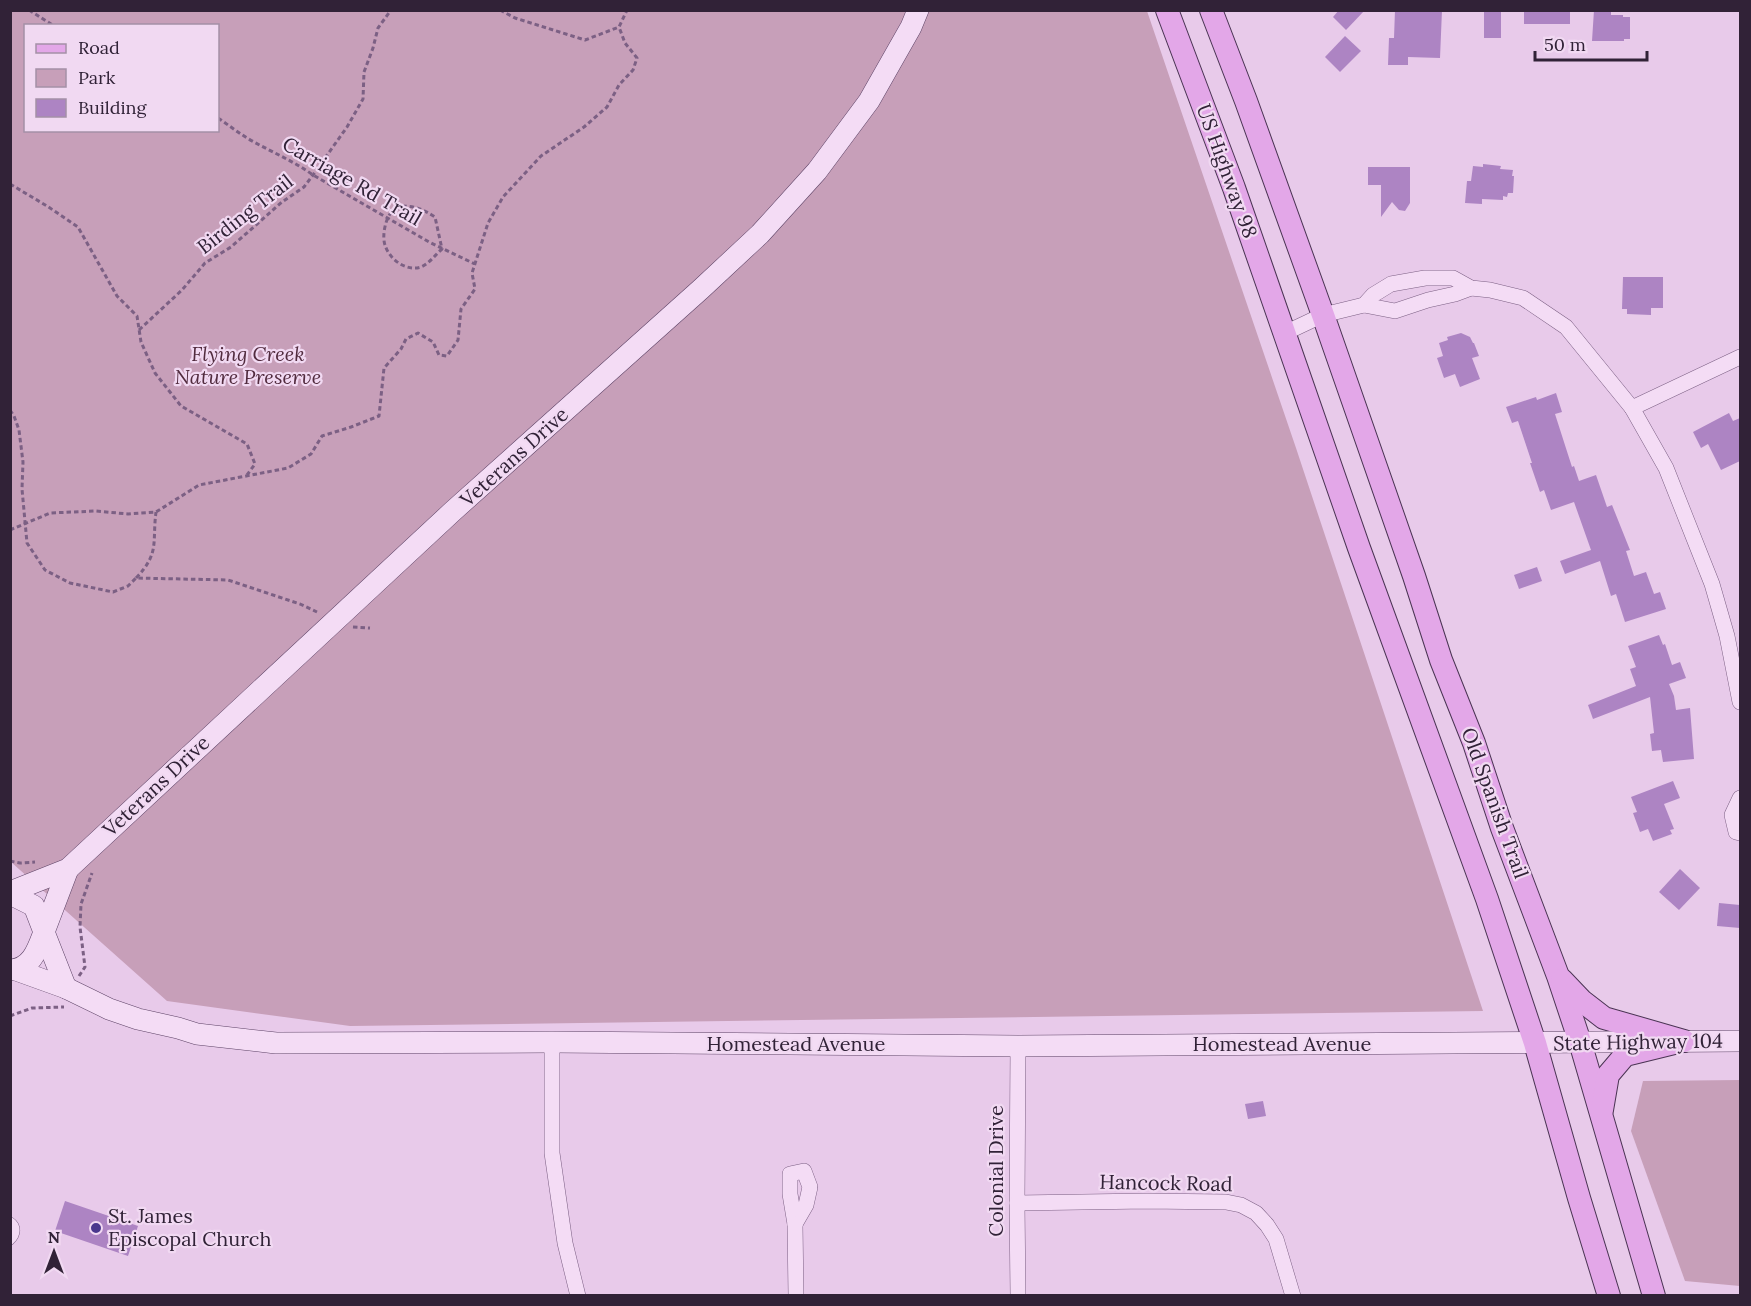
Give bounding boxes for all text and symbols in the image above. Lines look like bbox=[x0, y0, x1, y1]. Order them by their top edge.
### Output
legend bbox=[24, 24, 219, 132]
scale bar bbox=[1535, 24, 1648, 62]
text: 50 m bbox=[1544, 33, 1586, 56]
text: Road bbox=[78, 36, 120, 59]
text: Park bbox=[78, 66, 116, 89]
text: Building bbox=[78, 96, 148, 119]
street label: US Highway 98 bbox=[1192, 100, 1263, 241]
street label: Carriage Rd Trail bbox=[278, 131, 426, 231]
street label: Birding Trail bbox=[192, 168, 298, 259]
park label: Flying Creek Nature Preserve bbox=[175, 341, 321, 389]
street label: Veterans Drive bbox=[454, 401, 573, 512]
street label: Old Spanish Trail bbox=[1457, 724, 1534, 882]
street label: Veterans Drive bbox=[96, 730, 214, 842]
street label: State Highway 104 bbox=[1553, 1028, 1723, 1055]
street label: Homestead Avenue bbox=[707, 1031, 886, 1056]
street label: Homestead Avenue bbox=[1193, 1031, 1372, 1056]
street label: Colonial Drive bbox=[983, 1105, 1008, 1237]
street label: Hancock Road bbox=[1099, 1169, 1233, 1196]
place label: St. James Episcopal Church bbox=[108, 1203, 271, 1251]
marker: St. James Episcopal Church bbox=[89, 1221, 103, 1235]
north arrow bbox=[24, 1222, 84, 1282]
text: N bbox=[48, 1227, 60, 1247]

